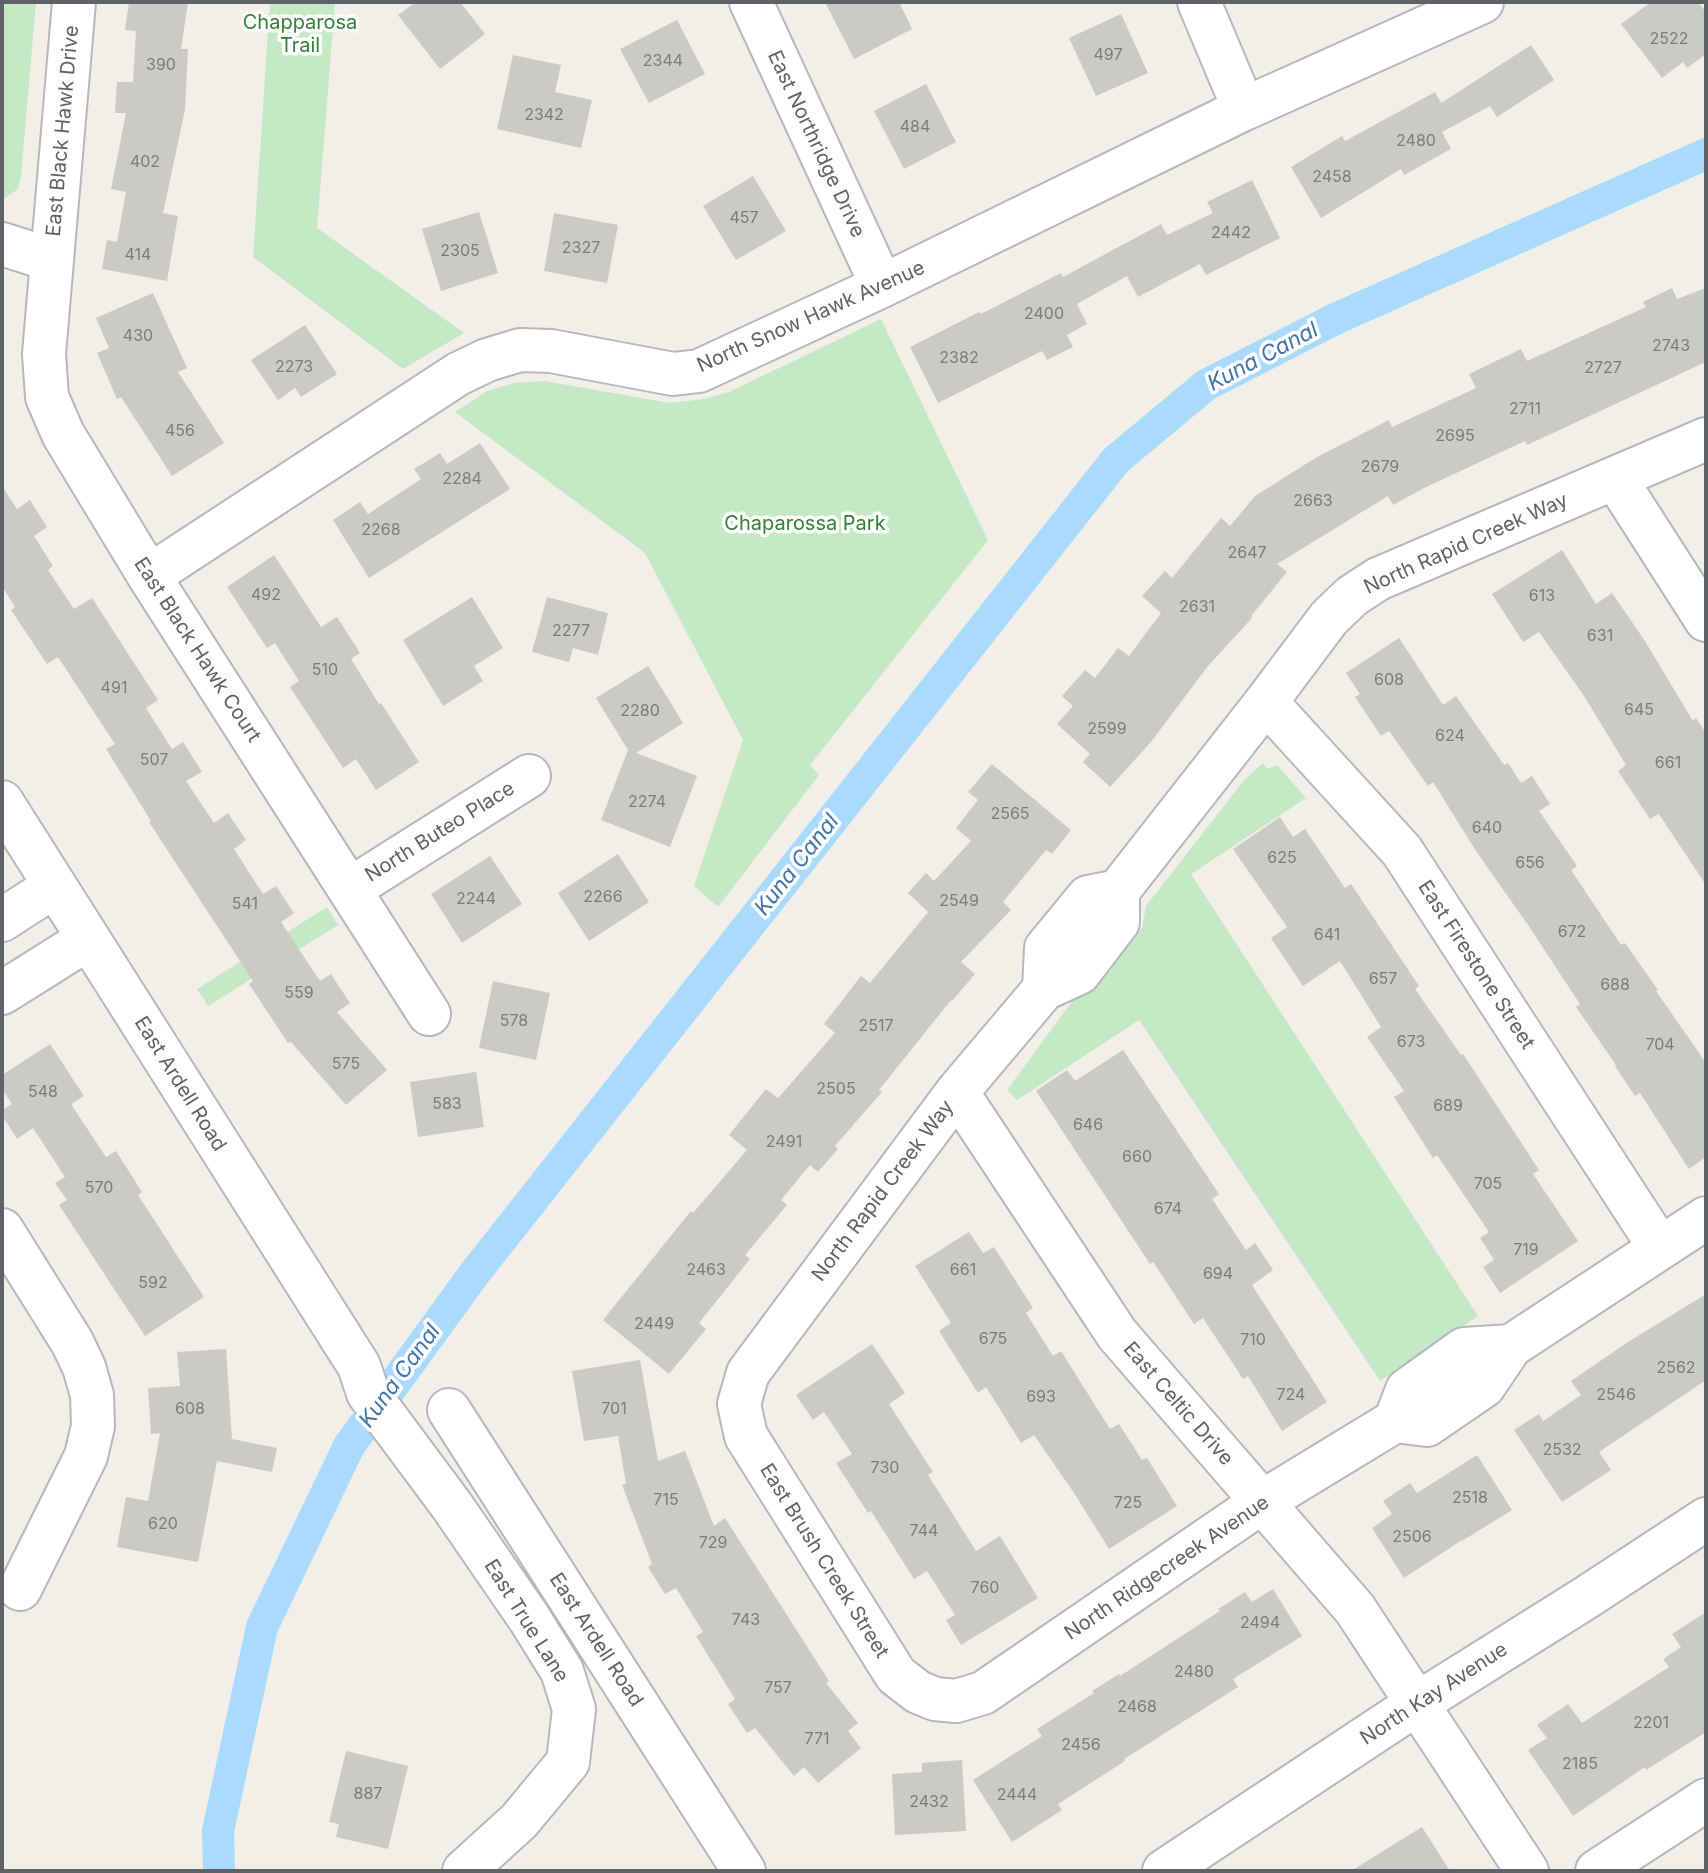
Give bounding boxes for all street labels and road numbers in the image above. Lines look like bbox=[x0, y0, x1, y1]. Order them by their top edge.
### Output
street label: East Black Hawk Drive bbox=[42, 24, 84, 238]
street label: East Northridge Drive bbox=[762, 47, 870, 241]
street label: North Snow Hawk Avenue bbox=[694, 256, 928, 378]
street label: North Rapid Creek Way bbox=[1360, 488, 1572, 600]
street label: East Black Hawk Court bbox=[128, 553, 266, 747]
street label: North Buteo Place bbox=[361, 776, 519, 888]
street label: East Firestone Street bbox=[1413, 876, 1539, 1054]
street label: East Ardell Road bbox=[129, 1012, 231, 1156]
street label: North Rapid Creek Way bbox=[807, 1096, 959, 1286]
street label: East Celtic Drive bbox=[1118, 1337, 1238, 1471]
street label: East Brush Creek Street bbox=[754, 1459, 894, 1663]
street label: North Ridgecreek Avenue bbox=[1060, 1491, 1274, 1645]
street label: East True Lane bbox=[479, 1555, 573, 1687]
street label: East Ardell Road bbox=[544, 1569, 648, 1711]
street label: North Kay Avenue bbox=[1356, 1638, 1512, 1750]

